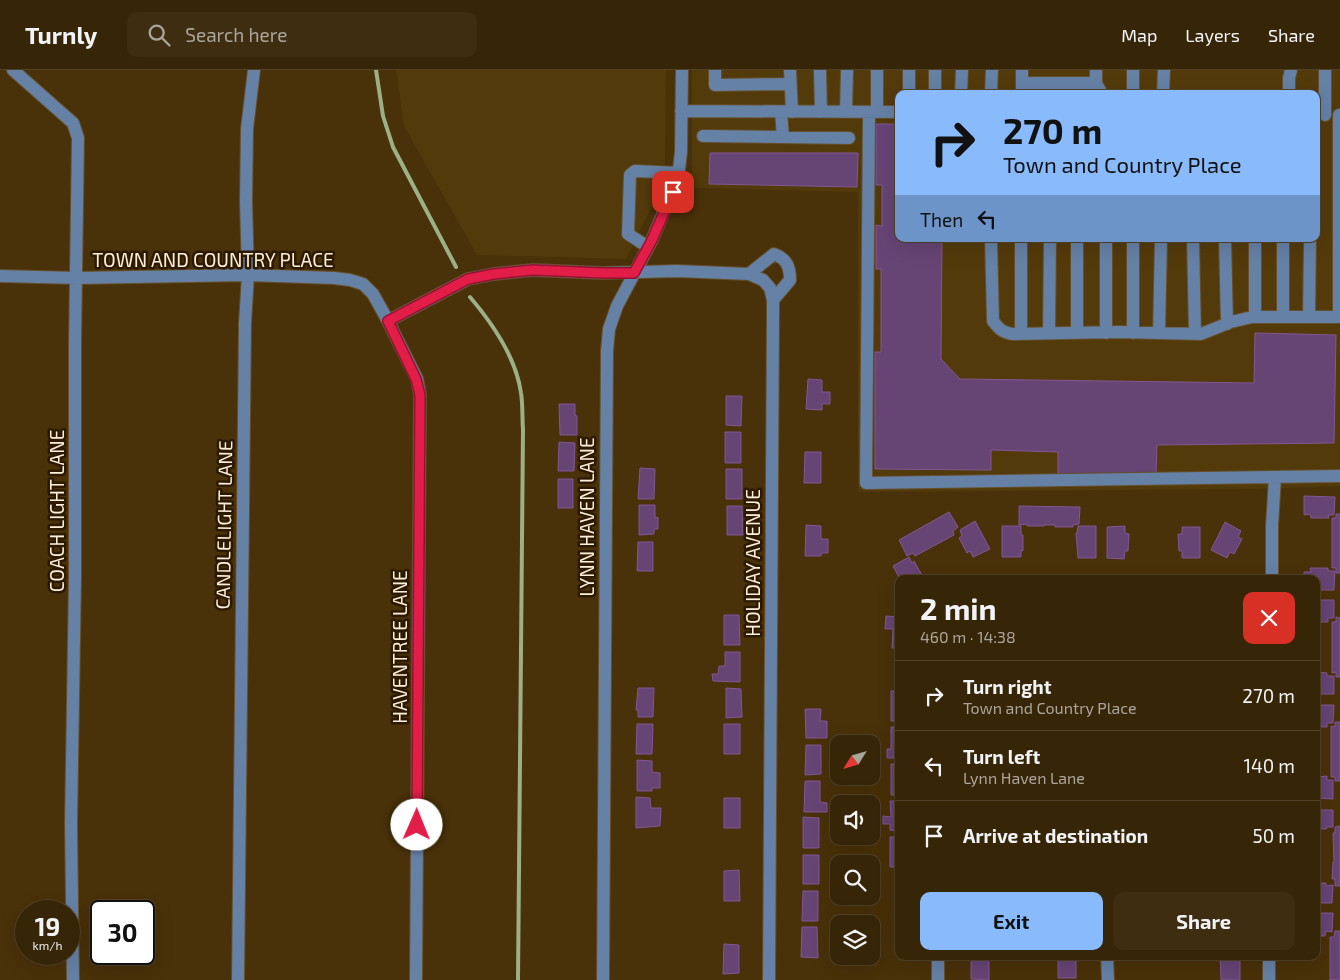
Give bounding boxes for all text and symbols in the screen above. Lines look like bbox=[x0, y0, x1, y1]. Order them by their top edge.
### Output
search box bbox=[127, 12, 477, 57]
text: Turnly bbox=[25, 20, 97, 49]
icon: search bbox=[145, 21, 173, 49]
text: Search here bbox=[185, 23, 287, 46]
text: Map bbox=[1121, 24, 1157, 46]
text: Layers bbox=[1185, 24, 1240, 46]
text: Share bbox=[1268, 24, 1315, 46]
text: 270 m bbox=[1003, 109, 1102, 151]
icon: right bbox=[920, 110, 985, 175]
text: Town and Country Place bbox=[1003, 151, 1242, 177]
pin bbox=[652, 171, 694, 213]
icon: arrive bbox=[659, 178, 687, 206]
icon: left bbox=[973, 205, 1001, 233]
text: Then bbox=[920, 208, 963, 231]
street label: TOWN AND COUNTRY PLACE bbox=[92, 248, 334, 271]
street label: COACH LIGHT LANE bbox=[45, 430, 68, 592]
street label: LYNN HAVEN LANE bbox=[575, 437, 598, 597]
street label: CANDLELIGHT LANE bbox=[211, 440, 236, 610]
street label: HOLIDAY AVENUE bbox=[741, 489, 764, 637]
street label: HAVENTREE LANE bbox=[388, 570, 411, 724]
text: 2 min bbox=[920, 590, 997, 626]
button: close bbox=[1243, 592, 1295, 644]
text: 460 m · 14:38 bbox=[920, 627, 1016, 646]
text: Turn right bbox=[963, 675, 1051, 698]
icon: right bbox=[920, 682, 948, 710]
text: 270 m bbox=[1242, 684, 1295, 707]
text: Town and Country Place bbox=[963, 698, 1137, 717]
north arrow bbox=[830, 735, 880, 785]
map controls bbox=[830, 735, 880, 965]
text: Turn left bbox=[963, 745, 1040, 768]
icon: left bbox=[920, 752, 948, 780]
text: 140 m bbox=[1243, 754, 1295, 777]
text: Lynn Haven Lane bbox=[963, 768, 1085, 787]
button: sound bbox=[830, 795, 880, 845]
position arrow bbox=[390, 798, 442, 850]
icon: arrive bbox=[920, 822, 948, 850]
text: Arrive at destination bbox=[963, 824, 1148, 847]
text: 50 m bbox=[1252, 824, 1295, 847]
button: search bbox=[830, 855, 880, 905]
button: Exit bbox=[920, 892, 1103, 950]
button: Share bbox=[1113, 892, 1295, 950]
speed limit sign: 30 bbox=[90, 900, 155, 965]
text: 19 bbox=[35, 911, 60, 941]
button: layers bbox=[830, 915, 880, 965]
text: km/h bbox=[33, 938, 62, 952]

